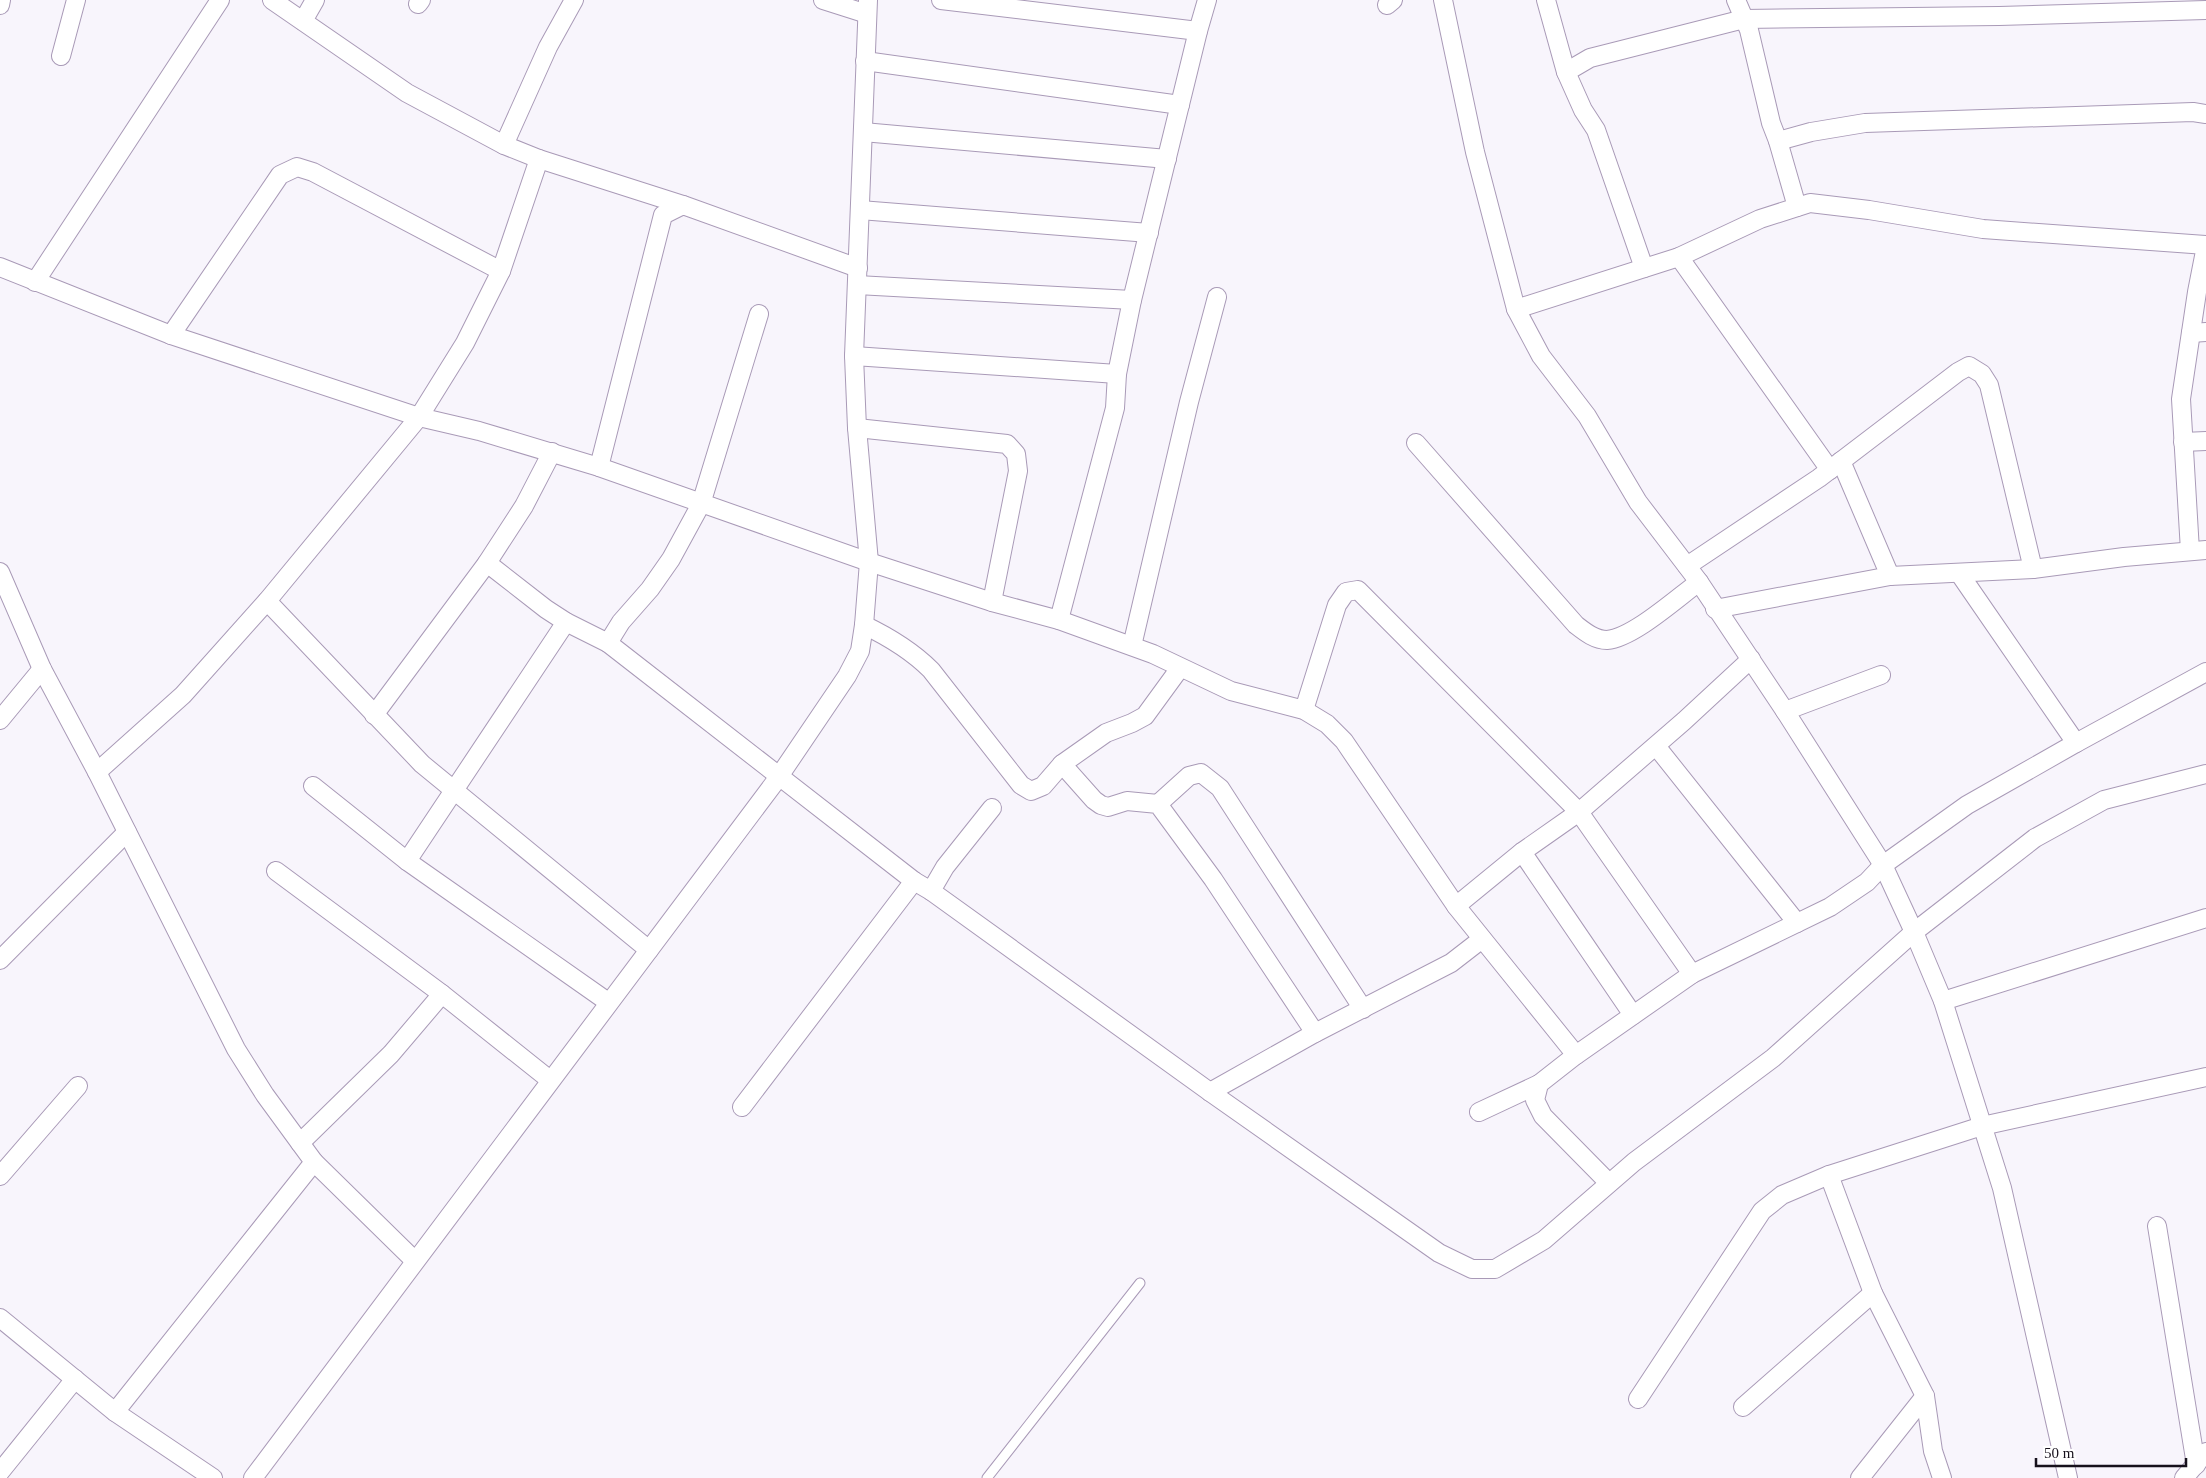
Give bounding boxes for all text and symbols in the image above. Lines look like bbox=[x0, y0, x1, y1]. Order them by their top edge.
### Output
scale bar bbox=[2036, 1436, 2186, 1468]
text: 50 m bbox=[2044, 1445, 2075, 1461]

